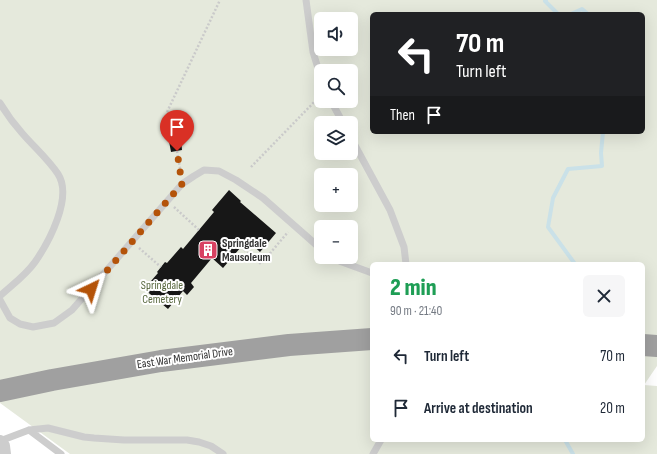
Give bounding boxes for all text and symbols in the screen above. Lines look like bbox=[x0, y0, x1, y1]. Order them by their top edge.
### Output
map controls bbox=[314, 12, 358, 264]
button: sound bbox=[314, 12, 358, 56]
text: 70 m bbox=[456, 27, 504, 60]
icon: left bbox=[390, 28, 442, 80]
text: Turn left bbox=[456, 61, 507, 82]
button: search bbox=[314, 64, 358, 108]
icon: arrive bbox=[423, 104, 445, 126]
text: Then bbox=[390, 106, 415, 125]
pin bbox=[160, 110, 194, 151]
icon: arrive bbox=[166, 116, 188, 138]
button: layers bbox=[314, 116, 358, 160]
button: + bbox=[314, 168, 358, 212]
button: − bbox=[314, 220, 358, 264]
place label: Springdale Mausoleum bbox=[222, 236, 270, 265]
building icon: Springdale Mausoleum bbox=[197, 239, 219, 261]
position arrow bbox=[70, 268, 112, 310]
text: 2 min bbox=[390, 273, 437, 302]
button: close bbox=[583, 275, 625, 317]
park label: Springdale Cemetery bbox=[141, 278, 183, 307]
text: 90 m · 21:40 bbox=[390, 303, 442, 319]
street label: East War Memorial Drive bbox=[136, 344, 234, 372]
icon: left bbox=[390, 345, 412, 367]
text: Turn left bbox=[424, 347, 469, 366]
text: 70 m bbox=[600, 347, 625, 366]
icon: arrive bbox=[390, 397, 412, 419]
text: Arrive at destination bbox=[424, 399, 533, 418]
text: 20 m bbox=[600, 399, 625, 418]

